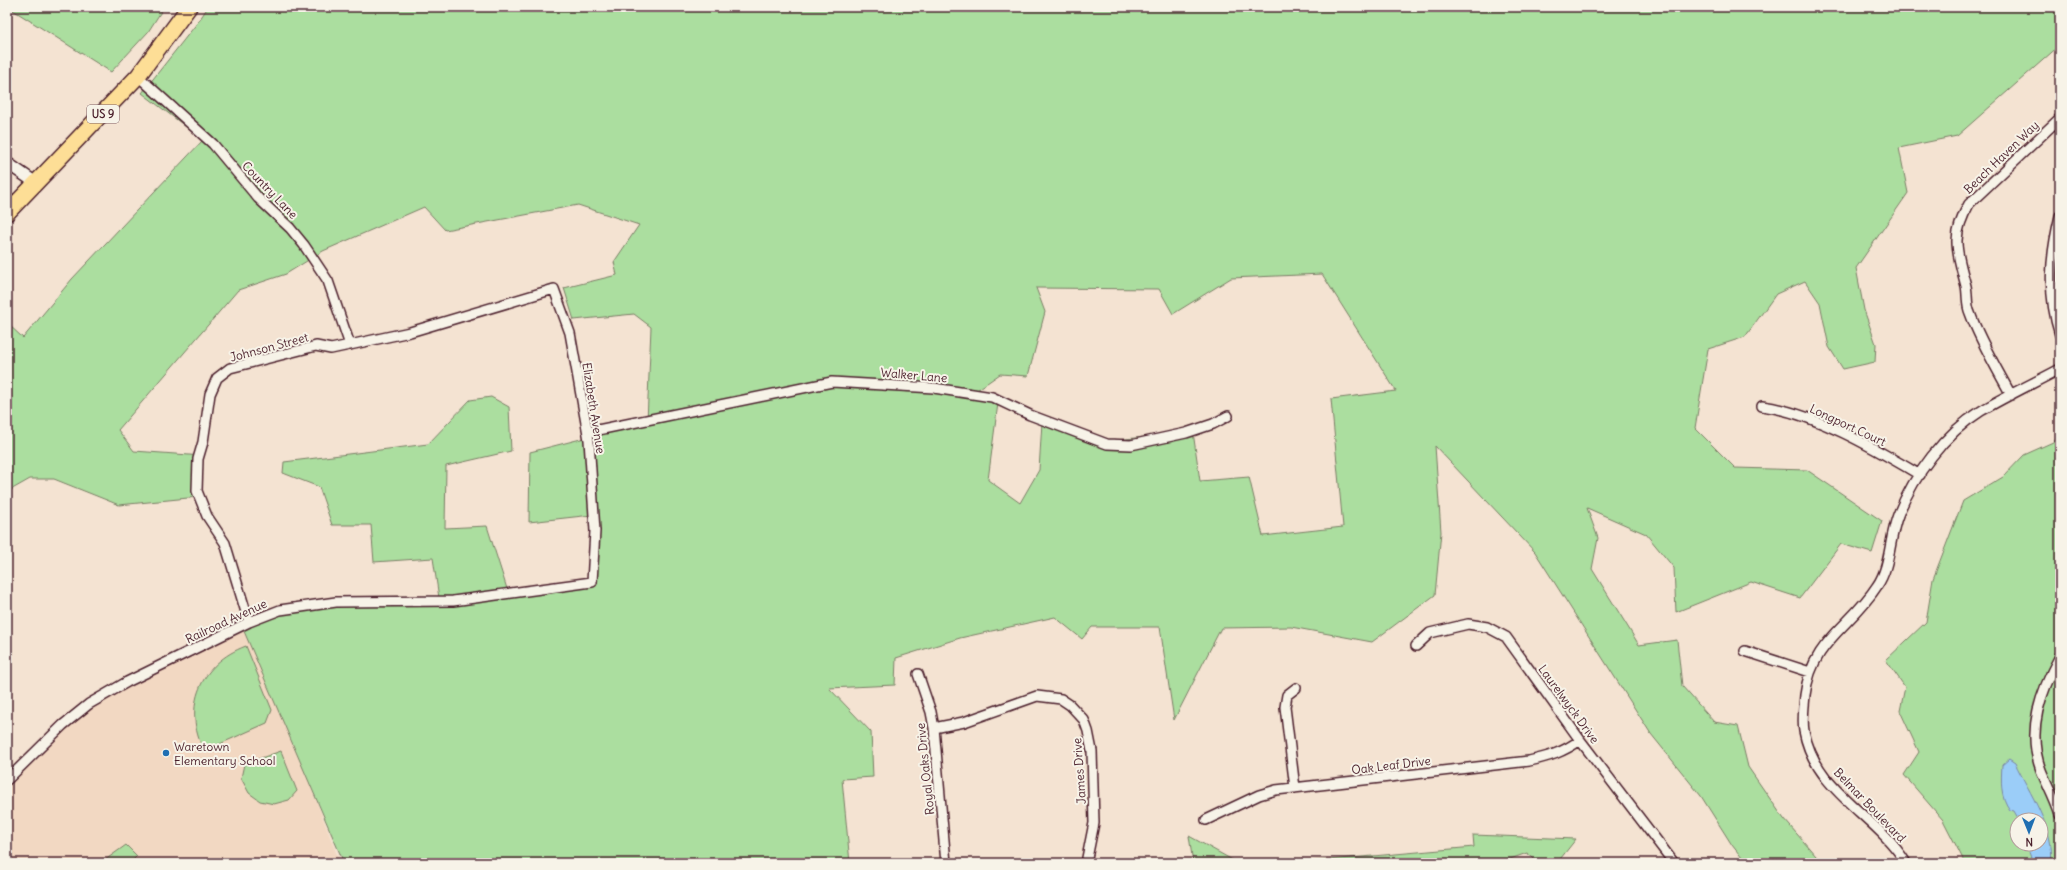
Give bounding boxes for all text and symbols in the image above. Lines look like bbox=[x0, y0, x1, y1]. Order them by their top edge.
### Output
road number: US 9 bbox=[87, 105, 119, 123]
street label: Beach Haven Way bbox=[1960, 117, 2042, 197]
street label: Country Lane bbox=[239, 158, 301, 222]
street label: Johnson Street bbox=[228, 329, 310, 365]
street label: Elizabeth Avenue bbox=[579, 361, 609, 455]
street label: Walker Lane bbox=[880, 365, 948, 385]
street label: Longport Court bbox=[1807, 401, 1889, 449]
street label: Railroad Avenue bbox=[183, 596, 269, 646]
street label: Laurelwyck Drive bbox=[1535, 662, 1603, 746]
street label: Royal Oaks Drive bbox=[913, 722, 937, 816]
street label: James Drive bbox=[1069, 737, 1089, 805]
place label: Waretown Elementary School bbox=[174, 739, 275, 768]
marker: Waretown Elementary School bbox=[161, 748, 171, 758]
street label: Oak Leaf Drive bbox=[1351, 753, 1431, 777]
street label: Belmar Boulevard bbox=[1831, 765, 1909, 845]
north arrow bbox=[2009, 812, 2049, 852]
text: N bbox=[2025, 835, 2033, 849]

